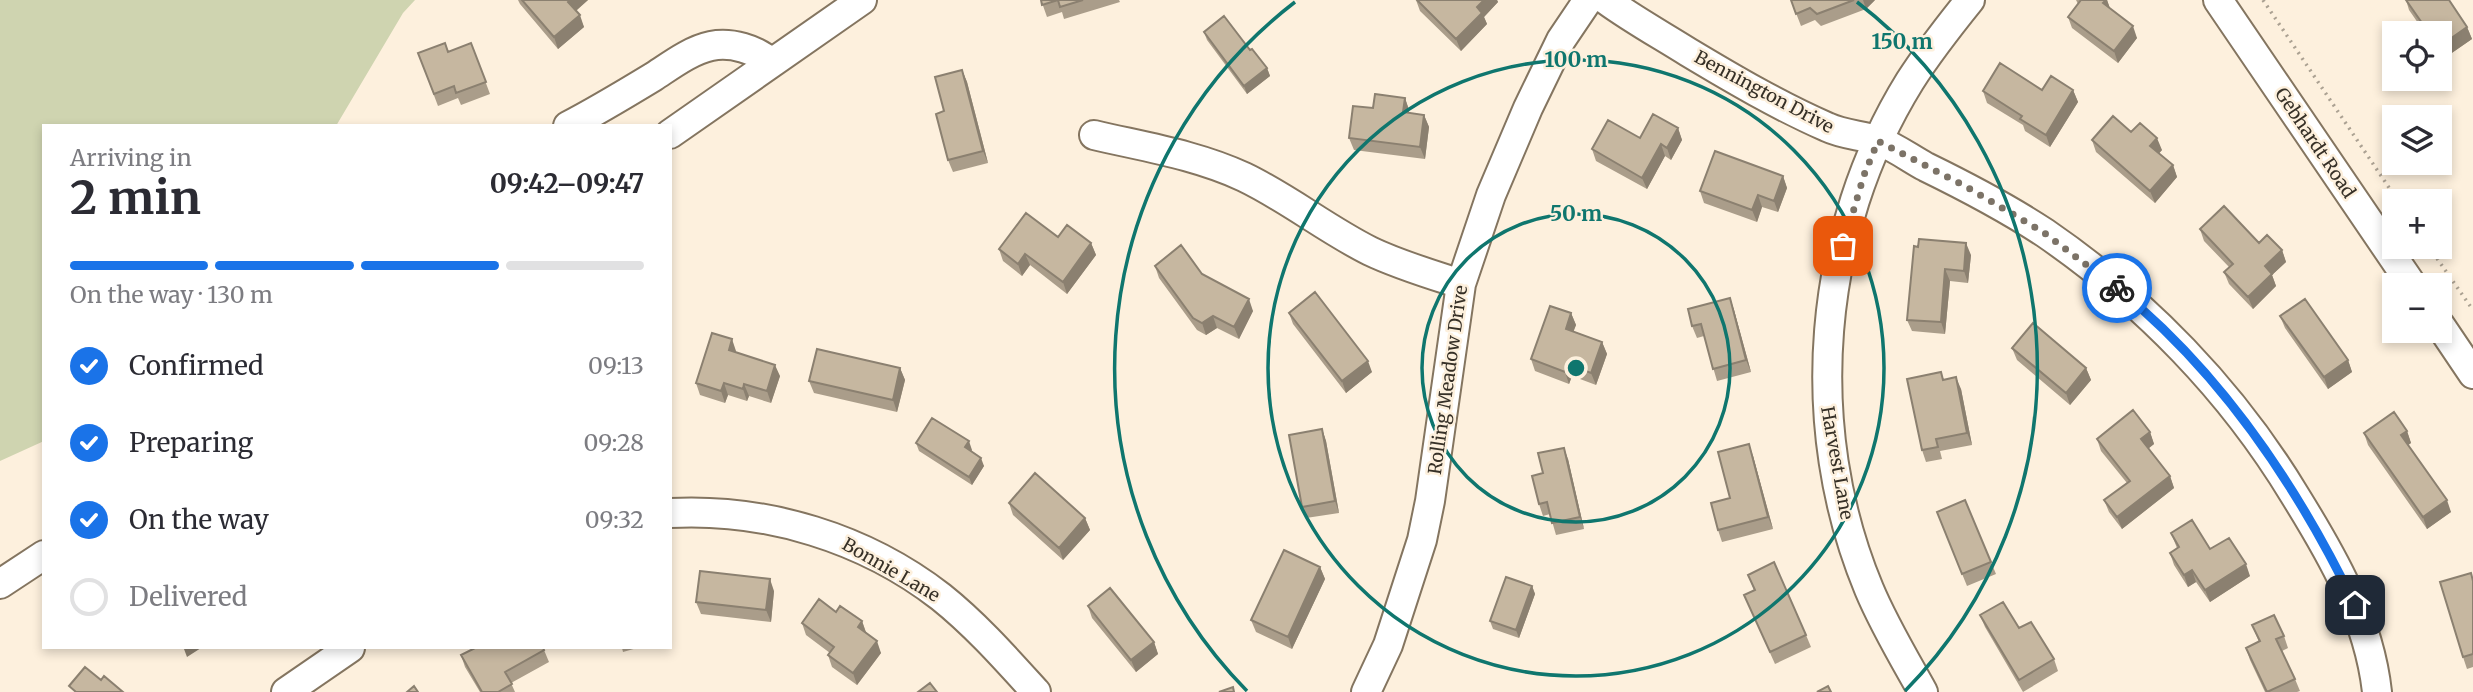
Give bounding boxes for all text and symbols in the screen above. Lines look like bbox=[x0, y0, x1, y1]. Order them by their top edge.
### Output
map controls bbox=[2382, 21, 2452, 343]
button: locate bbox=[2382, 21, 2452, 91]
text: 150 m bbox=[1871, 28, 1933, 55]
street label: Bennington Drive bbox=[1691, 45, 1838, 138]
text: 100 m bbox=[1545, 46, 1607, 73]
street label: Gebhardt Road bbox=[2270, 83, 2361, 202]
button: layers bbox=[2382, 105, 2452, 175]
text: Arriving in bbox=[70, 143, 192, 172]
text: 09:42–09:47 bbox=[490, 167, 644, 200]
text: 2 min bbox=[70, 169, 201, 227]
button: + bbox=[2382, 189, 2452, 259]
text: 50 m bbox=[1550, 200, 1602, 227]
pin bbox=[1813, 216, 1873, 276]
icon: bag bbox=[1824, 227, 1862, 265]
courier bbox=[2082, 253, 2152, 323]
icon: bike bbox=[2098, 269, 2136, 307]
button: − bbox=[2382, 273, 2452, 343]
text: On the way · 130 m bbox=[70, 280, 273, 309]
street label: Rolling Meadow Drive bbox=[1423, 284, 1472, 476]
icon: check bbox=[70, 347, 108, 385]
text: Confirmed bbox=[129, 349, 264, 382]
text: 09:13 bbox=[588, 351, 644, 380]
centre of rings bbox=[1564, 356, 1588, 380]
street label: Harvest Lane bbox=[1816, 404, 1859, 521]
icon: check bbox=[70, 424, 108, 462]
text: Preparing bbox=[129, 426, 253, 459]
text: 09:28 bbox=[583, 428, 644, 457]
icon: check bbox=[70, 501, 108, 539]
text: On the way bbox=[129, 503, 269, 536]
text: 09:32 bbox=[585, 505, 644, 534]
street label: Bonnie Lane bbox=[838, 532, 944, 607]
pin bbox=[2325, 575, 2385, 635]
text: Delivered bbox=[129, 580, 248, 613]
icon: home bbox=[2336, 586, 2374, 624]

